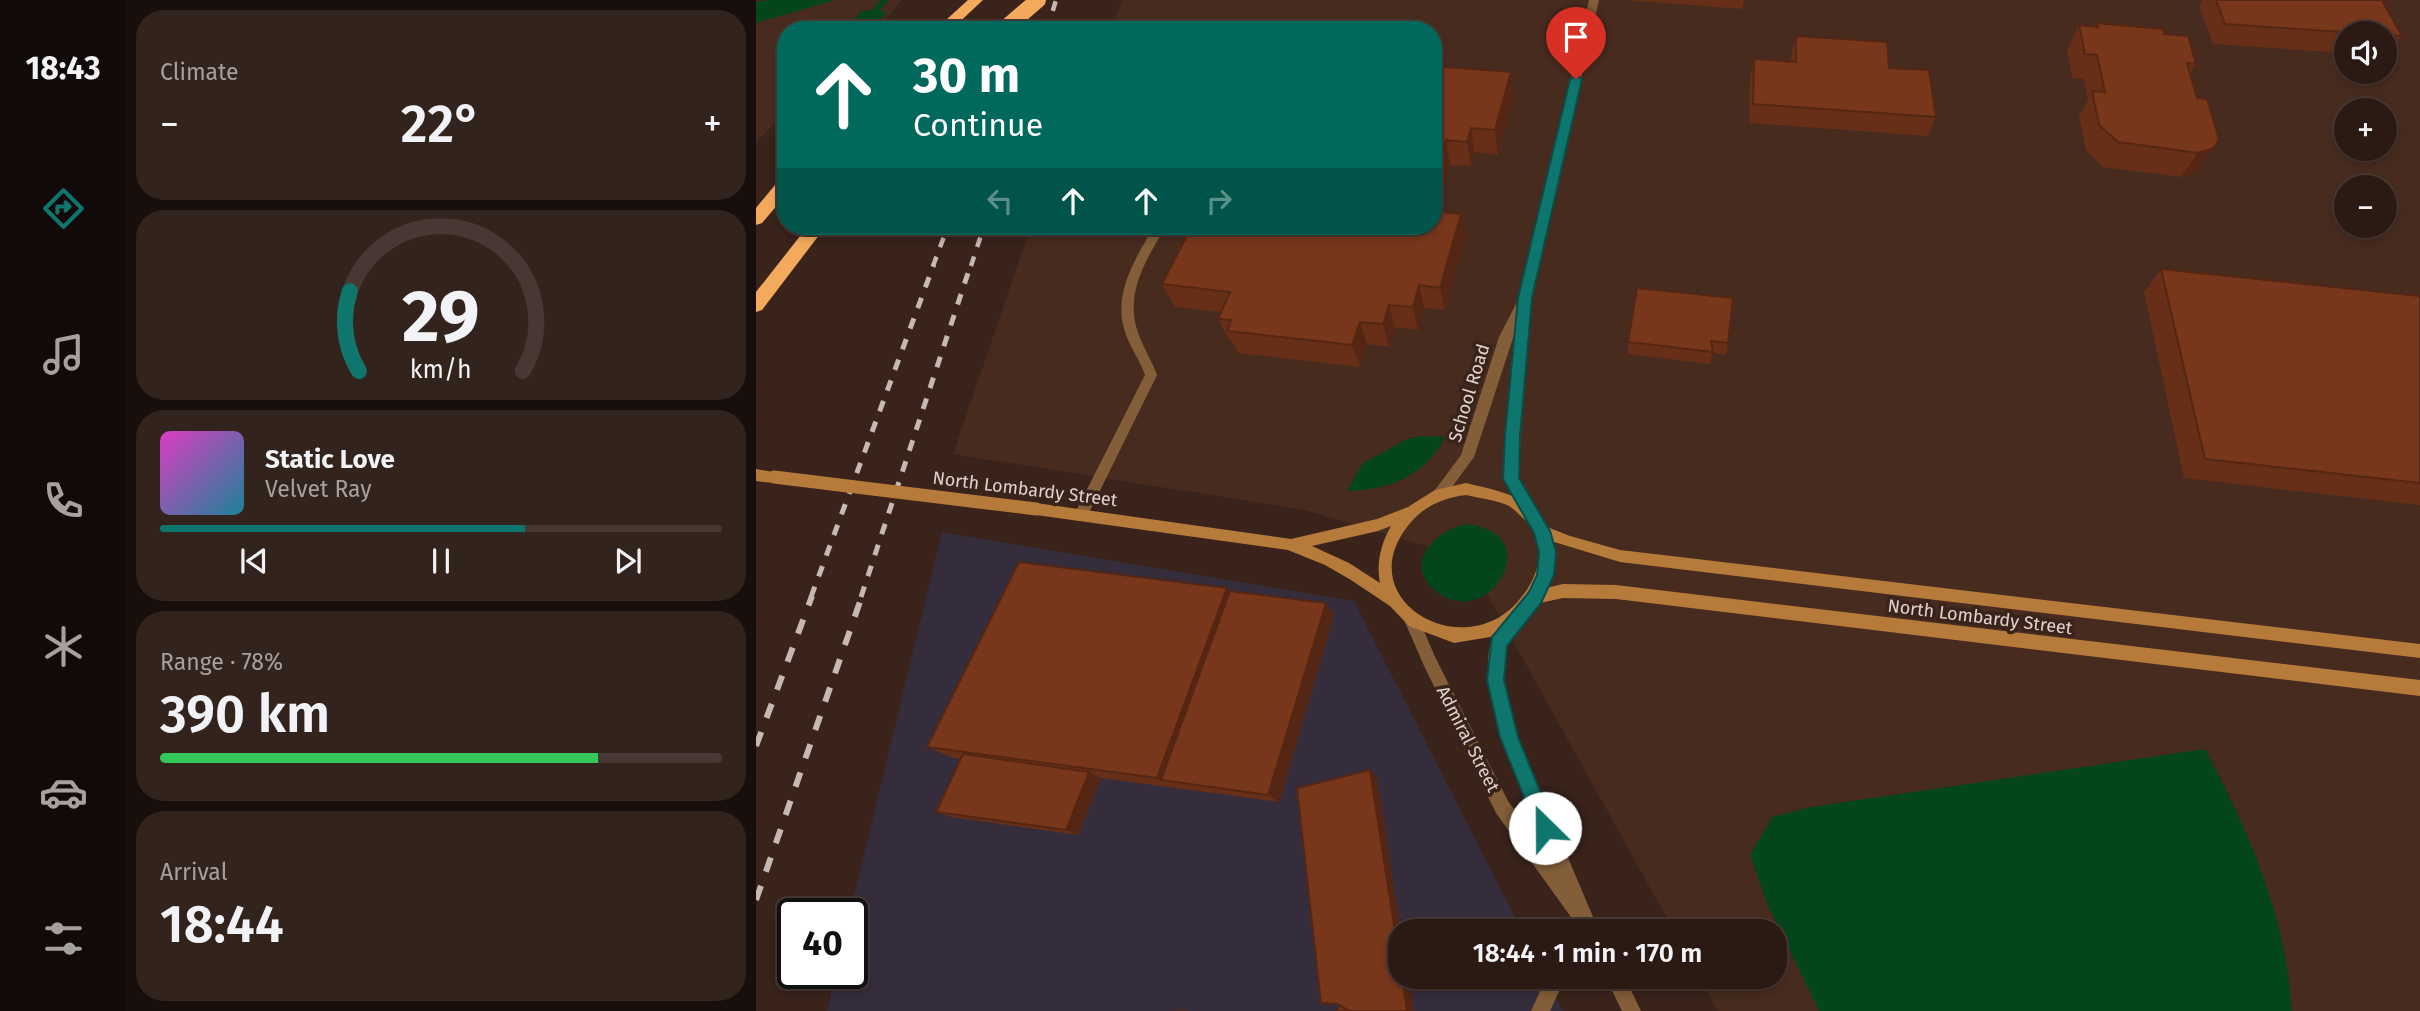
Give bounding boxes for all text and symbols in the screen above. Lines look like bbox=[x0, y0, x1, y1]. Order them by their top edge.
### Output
pin bbox=[1546, 7, 1606, 79]
icon: arrive bbox=[1557, 18, 1595, 56]
map controls bbox=[2334, 21, 2397, 238]
button: sound bbox=[2334, 21, 2397, 84]
text: 30 m bbox=[913, 46, 1020, 105]
text: 18:43 bbox=[25, 49, 101, 87]
icon: ahead bbox=[798, 49, 889, 140]
text: Climate bbox=[160, 58, 239, 86]
text: 22° bbox=[401, 93, 481, 156]
button: + bbox=[2334, 98, 2397, 161]
text: − bbox=[160, 101, 179, 147]
text: + bbox=[703, 101, 722, 147]
text: Continue bbox=[913, 106, 1043, 144]
button: − bbox=[2334, 175, 2397, 238]
icon: left bbox=[981, 182, 1019, 220]
icon: ahead bbox=[1054, 182, 1092, 220]
icon: ahead bbox=[1127, 182, 1165, 220]
icon: right bbox=[1200, 182, 1238, 220]
icon: directions bbox=[39, 184, 88, 233]
text: 29 bbox=[402, 274, 480, 361]
icon: music bbox=[39, 330, 88, 379]
street label: School Road bbox=[1444, 341, 1494, 445]
text: km/h bbox=[410, 355, 472, 385]
text: Static Love bbox=[265, 444, 395, 475]
street label: North Lombardy Street bbox=[931, 467, 1119, 511]
text: Velvet Ray bbox=[265, 475, 372, 503]
icon: phone bbox=[39, 476, 88, 525]
icon: previous bbox=[235, 542, 273, 580]
icon: pause bbox=[422, 542, 460, 580]
icon: next bbox=[609, 542, 647, 580]
street label: North Lombardy Street bbox=[1886, 595, 2074, 639]
icon: climate bbox=[39, 622, 88, 671]
text: Range · 78% bbox=[160, 648, 283, 676]
street label: Admiral Street bbox=[1432, 682, 1504, 796]
text: 390 km bbox=[160, 683, 330, 746]
icon: car bbox=[39, 768, 88, 817]
position arrow bbox=[1508, 791, 1582, 865]
text: Arrival bbox=[160, 858, 227, 886]
text: 18:44 bbox=[160, 893, 284, 956]
speed limit sign: 40 bbox=[777, 898, 868, 989]
icon: filters bbox=[39, 914, 88, 963]
text: 18:44 · 1 min · 170 m bbox=[1473, 938, 1702, 969]

